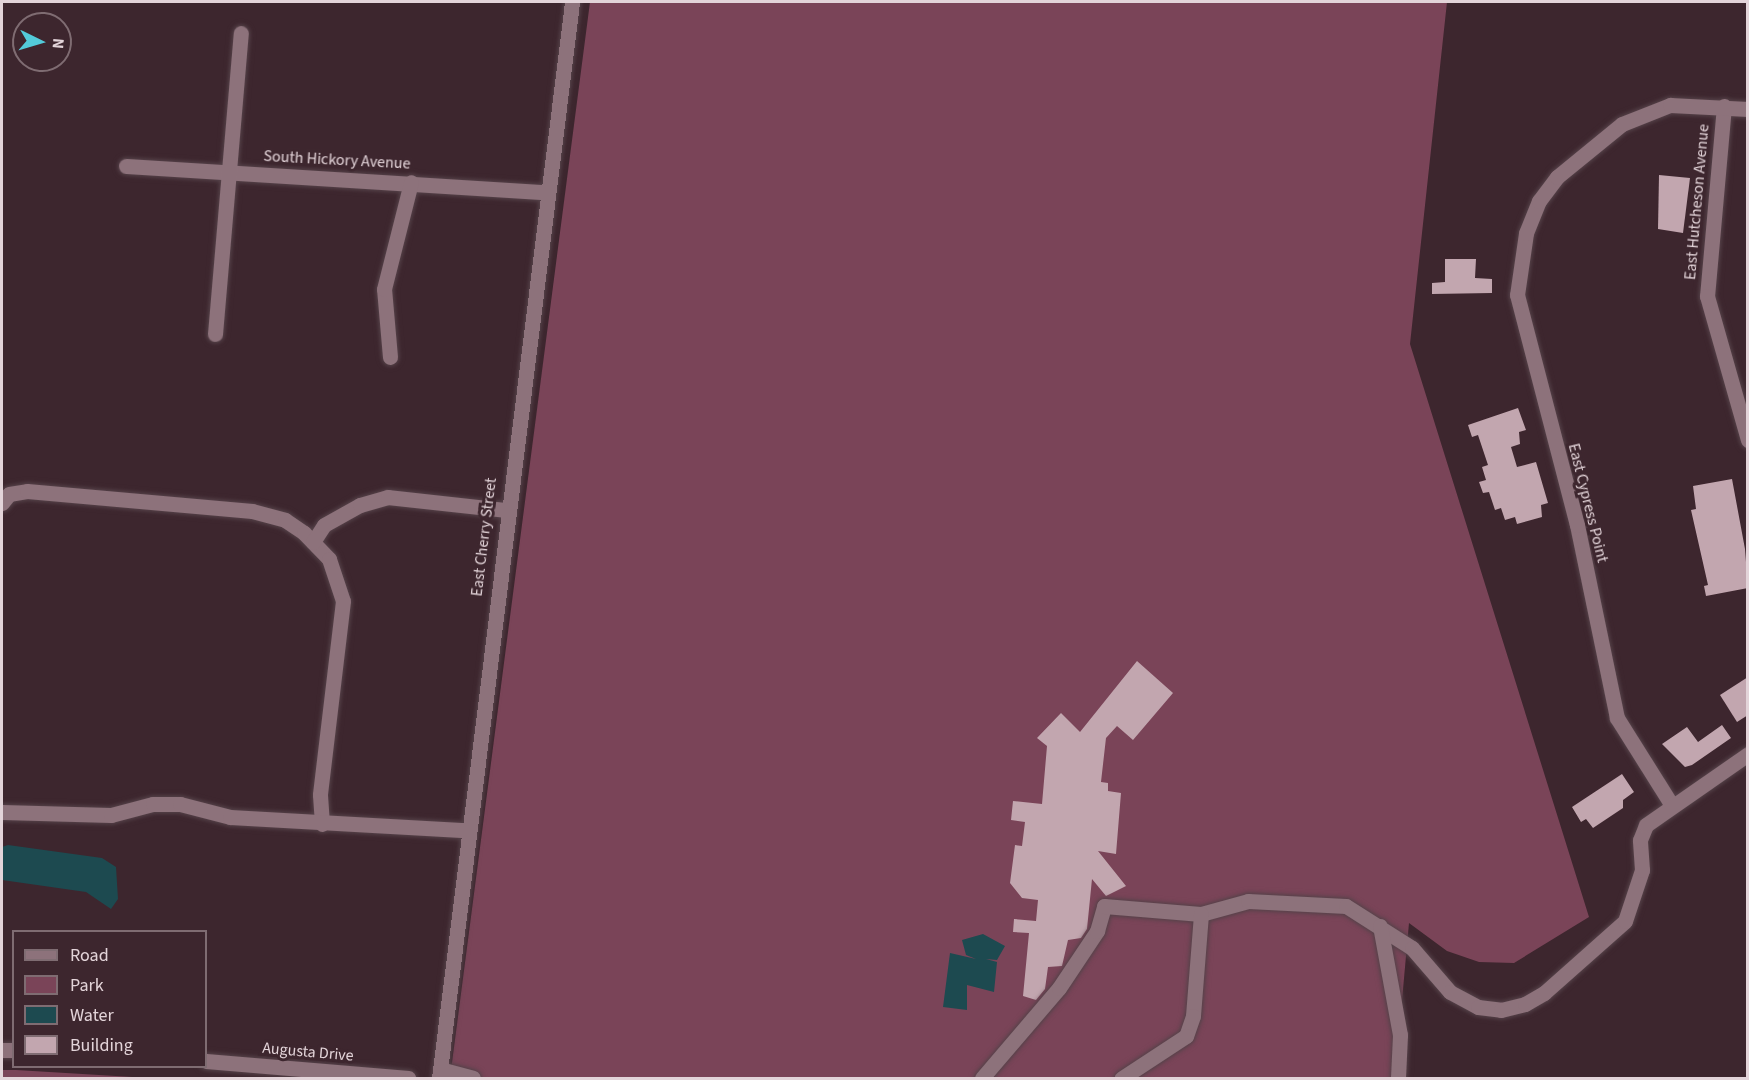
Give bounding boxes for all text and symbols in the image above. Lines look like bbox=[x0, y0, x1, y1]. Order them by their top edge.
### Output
north arrow bbox=[12, 12, 72, 72]
text: N bbox=[47, 37, 69, 50]
street label: East Hutcheson Avenue bbox=[1681, 123, 1713, 281]
street label: South Hickory Avenue bbox=[263, 147, 411, 173]
street label: East Cypress Point bbox=[1564, 441, 1612, 565]
street label: East Cherry Street bbox=[467, 477, 501, 597]
legend bbox=[12, 930, 207, 1068]
text: Road bbox=[70, 943, 109, 968]
text: Park bbox=[70, 973, 104, 998]
text: Water bbox=[70, 1003, 114, 1028]
text: Building bbox=[70, 1033, 133, 1058]
street label: Augusta Drive bbox=[262, 1038, 354, 1066]

